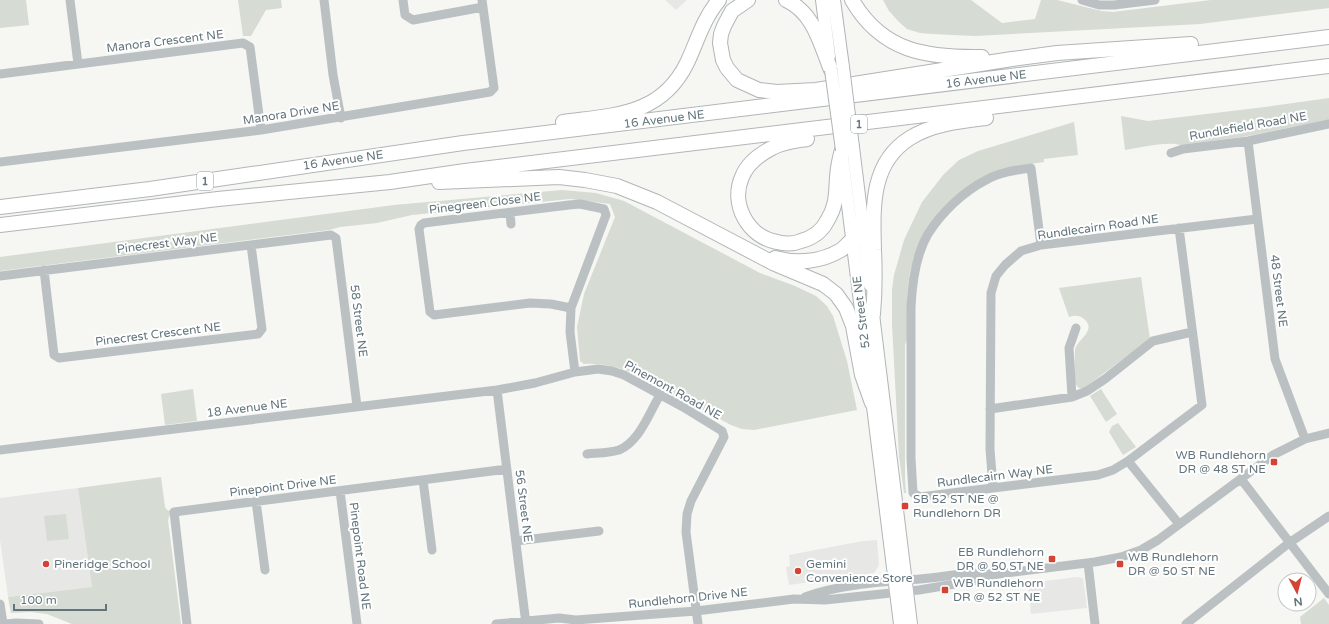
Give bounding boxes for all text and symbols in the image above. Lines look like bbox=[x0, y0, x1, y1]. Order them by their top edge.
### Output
street label: Manora Crescent NE bbox=[106, 27, 225, 55]
street label: 16 Avenue NE bbox=[945, 67, 1028, 91]
street label: Manora Drive NE bbox=[242, 98, 341, 128]
street label: 16 Avenue NE bbox=[623, 107, 706, 131]
street label: Rundlefield Road NE bbox=[1188, 109, 1308, 143]
road number: 1 bbox=[851, 115, 867, 133]
street label: 16 Avenue NE bbox=[302, 147, 385, 173]
road number: 1 bbox=[197, 172, 213, 190]
street label: Pinegreen Close NE bbox=[428, 189, 542, 217]
street label: Rundlecairn Road NE bbox=[1037, 212, 1160, 242]
street label: Pinecrest Way NE bbox=[116, 230, 218, 256]
street label: 48 Street NE bbox=[1268, 254, 1290, 328]
street label: 52 Street NE bbox=[850, 275, 872, 349]
street label: 58 Street NE bbox=[348, 284, 370, 358]
street label: Pinecrest Crescent NE bbox=[94, 319, 222, 349]
street label: Pinemont Road NE bbox=[622, 358, 724, 423]
street label: 18 Avenue NE bbox=[206, 396, 289, 420]
place label: WB Rundlehorn DR @ 48 ST NE bbox=[1175, 448, 1266, 476]
marker: WB Rundlehorn DR @ 48 ST NE bbox=[1269, 457, 1279, 467]
street label: Rundlecairn Way NE bbox=[936, 462, 1054, 490]
street label: 56 Street NE bbox=[513, 469, 535, 543]
street label: Pinepoint Drive NE bbox=[229, 472, 338, 500]
place label: SB 52 ST NE @ Rundlehorn DR bbox=[913, 492, 1001, 520]
street label: Pinepoint Road NE bbox=[346, 501, 374, 611]
marker: SB 52 ST NE @ Rundlehorn DR bbox=[900, 501, 910, 511]
place label: EB Rundlehorn DR @ 50 ST NE bbox=[957, 545, 1044, 573]
place label: WB Rundlehorn DR @ 50 ST NE bbox=[1128, 550, 1219, 578]
marker: EB Rundlehorn DR @ 50 ST NE bbox=[1047, 554, 1057, 564]
place label: Pineridge School bbox=[54, 557, 150, 571]
place label: Gemini Convenience Store bbox=[806, 557, 913, 585]
marker: Pineridge School bbox=[41, 559, 51, 569]
marker: WB Rundlehorn DR @ 50 ST NE bbox=[1115, 559, 1125, 569]
marker: Gemini Convenience Store bbox=[793, 566, 803, 576]
north arrow bbox=[1277, 572, 1317, 612]
place label: WB Rundlehorn DR @ 52 ST NE bbox=[953, 576, 1044, 604]
street label: Rundlehorn Drive NE bbox=[628, 585, 749, 611]
marker: WB Rundlehorn DR @ 52 ST NE bbox=[940, 585, 950, 595]
scale bar bbox=[14, 586, 106, 612]
text: 100 m bbox=[20, 593, 57, 607]
text: N bbox=[1293, 594, 1303, 608]

